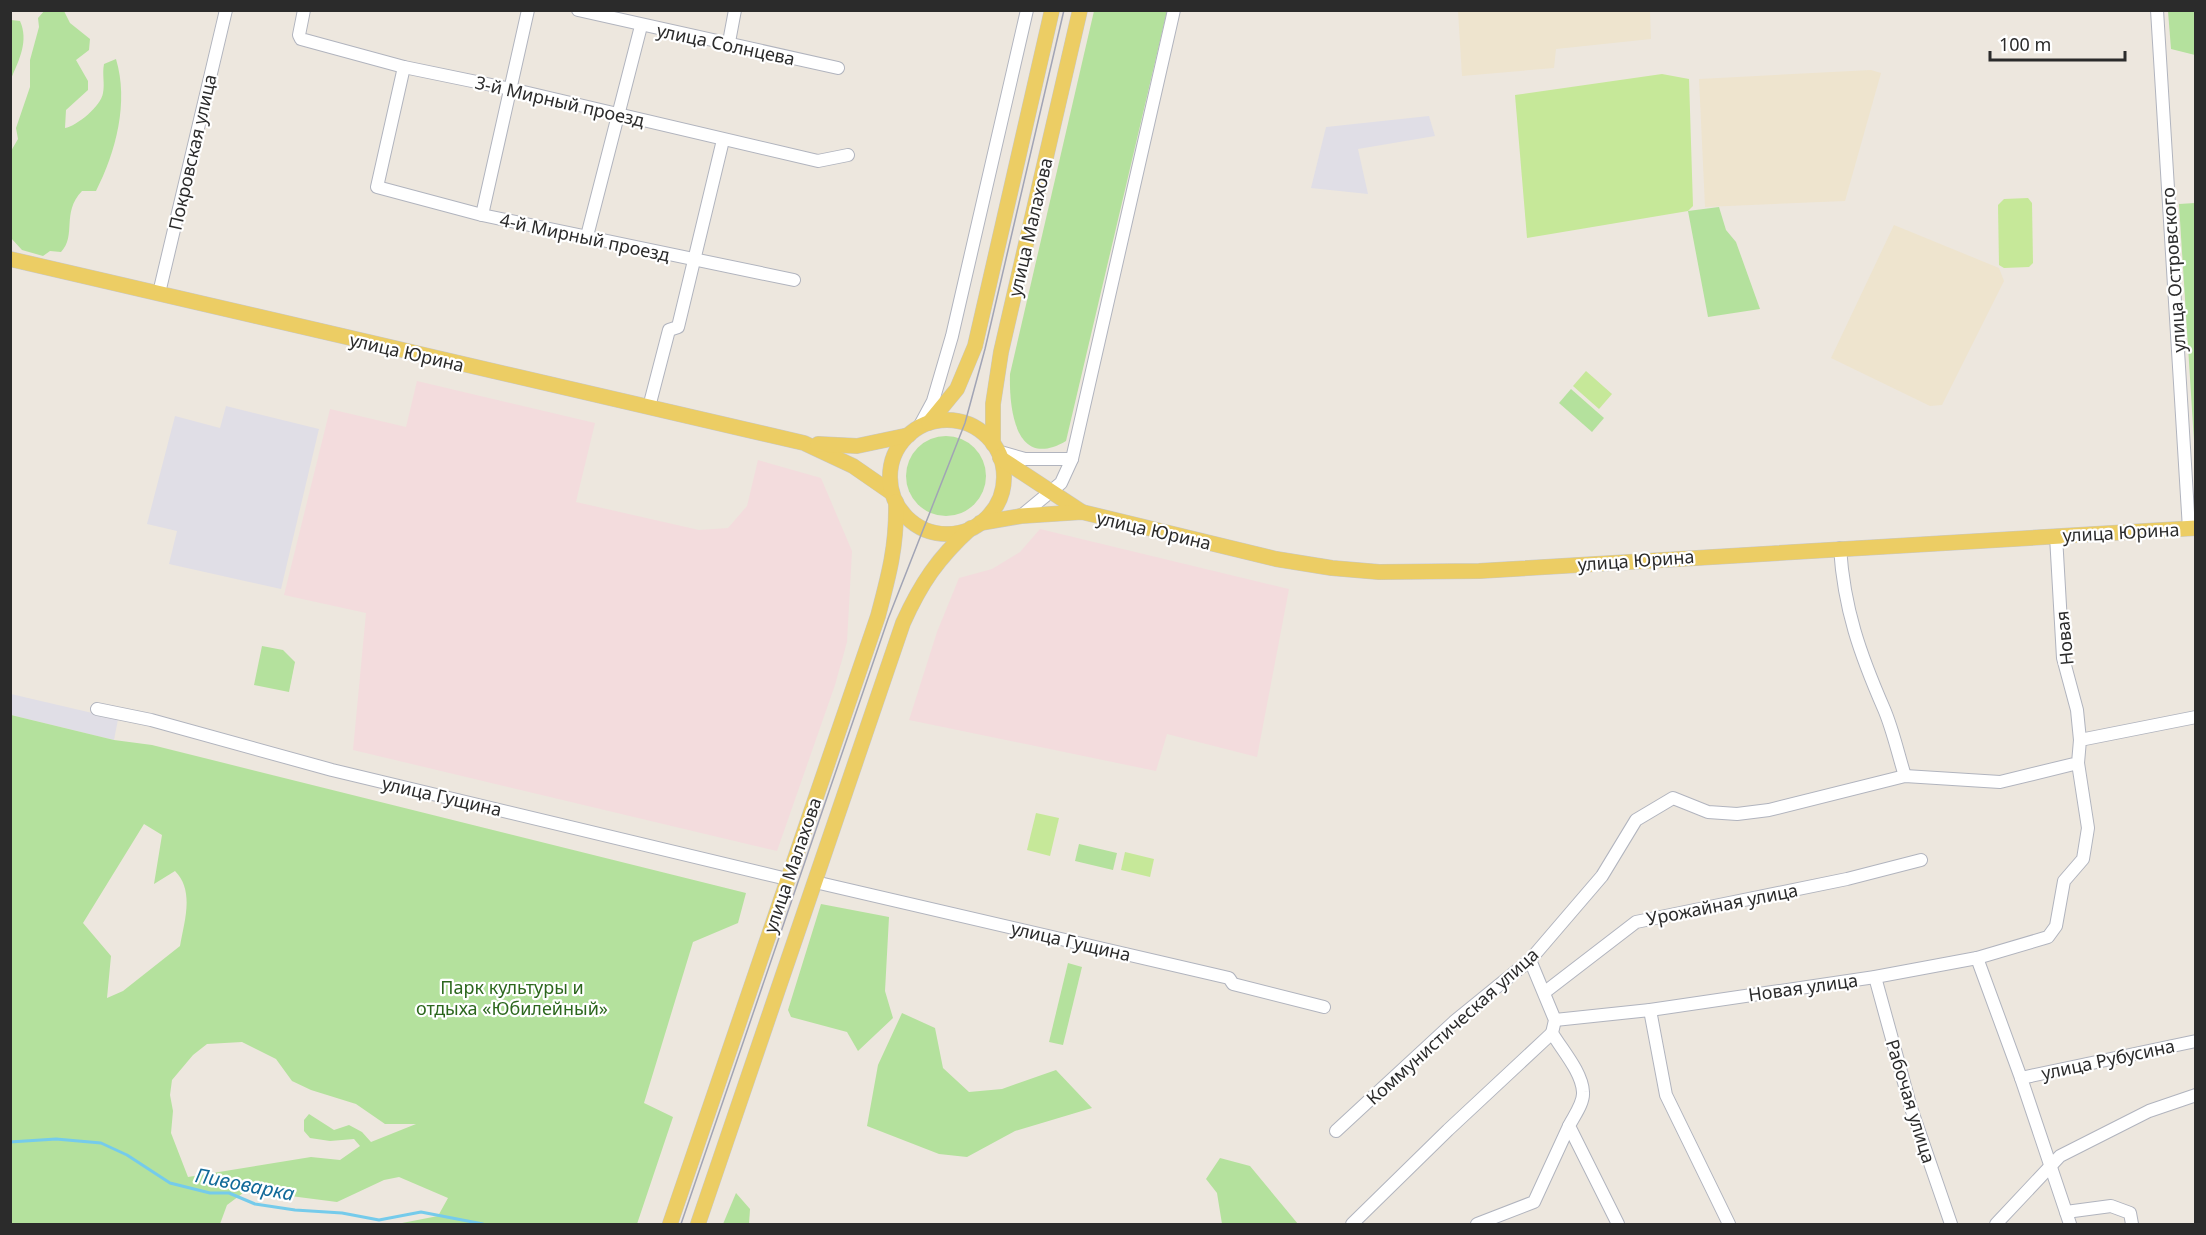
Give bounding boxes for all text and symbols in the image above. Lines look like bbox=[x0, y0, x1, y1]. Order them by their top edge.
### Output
street label: улица Солнцева bbox=[655, 18, 797, 70]
scale bar bbox=[1990, 24, 2125, 62]
text: 100 m bbox=[1999, 32, 2051, 56]
street label: 3-й Мирный проезд bbox=[473, 70, 647, 132]
street label: Покровская улица bbox=[162, 72, 222, 232]
street label: улица Малахова bbox=[1002, 155, 1058, 299]
street label: улица Островского bbox=[2155, 187, 2191, 353]
street label: 4-й Мирный проезд bbox=[498, 207, 672, 267]
street label: улица Юрина bbox=[347, 327, 467, 377]
street label: улица Юрина bbox=[1094, 505, 1214, 555]
street label: улица Юрина bbox=[2062, 517, 2180, 547]
street label: улица Юрина bbox=[1577, 544, 1695, 576]
street label: Новая bbox=[2049, 610, 2079, 666]
street label: улица Гущина bbox=[380, 771, 504, 821]
street label: улица Малахова bbox=[758, 794, 826, 936]
street label: Урожайная улица bbox=[1644, 878, 1800, 930]
street label: улица Гущина bbox=[1009, 916, 1133, 966]
street label: Коммунистическая улица bbox=[1361, 942, 1543, 1110]
street label: Новая улица bbox=[1747, 967, 1859, 1007]
park label: Парк культуры и отдыха «Юбилейный» bbox=[416, 975, 608, 1020]
street label: улица Рубусина bbox=[2039, 1033, 2177, 1085]
street label: Рабочая улица bbox=[1881, 1036, 1941, 1166]
water label: Пивоварка bbox=[193, 1161, 297, 1207]

